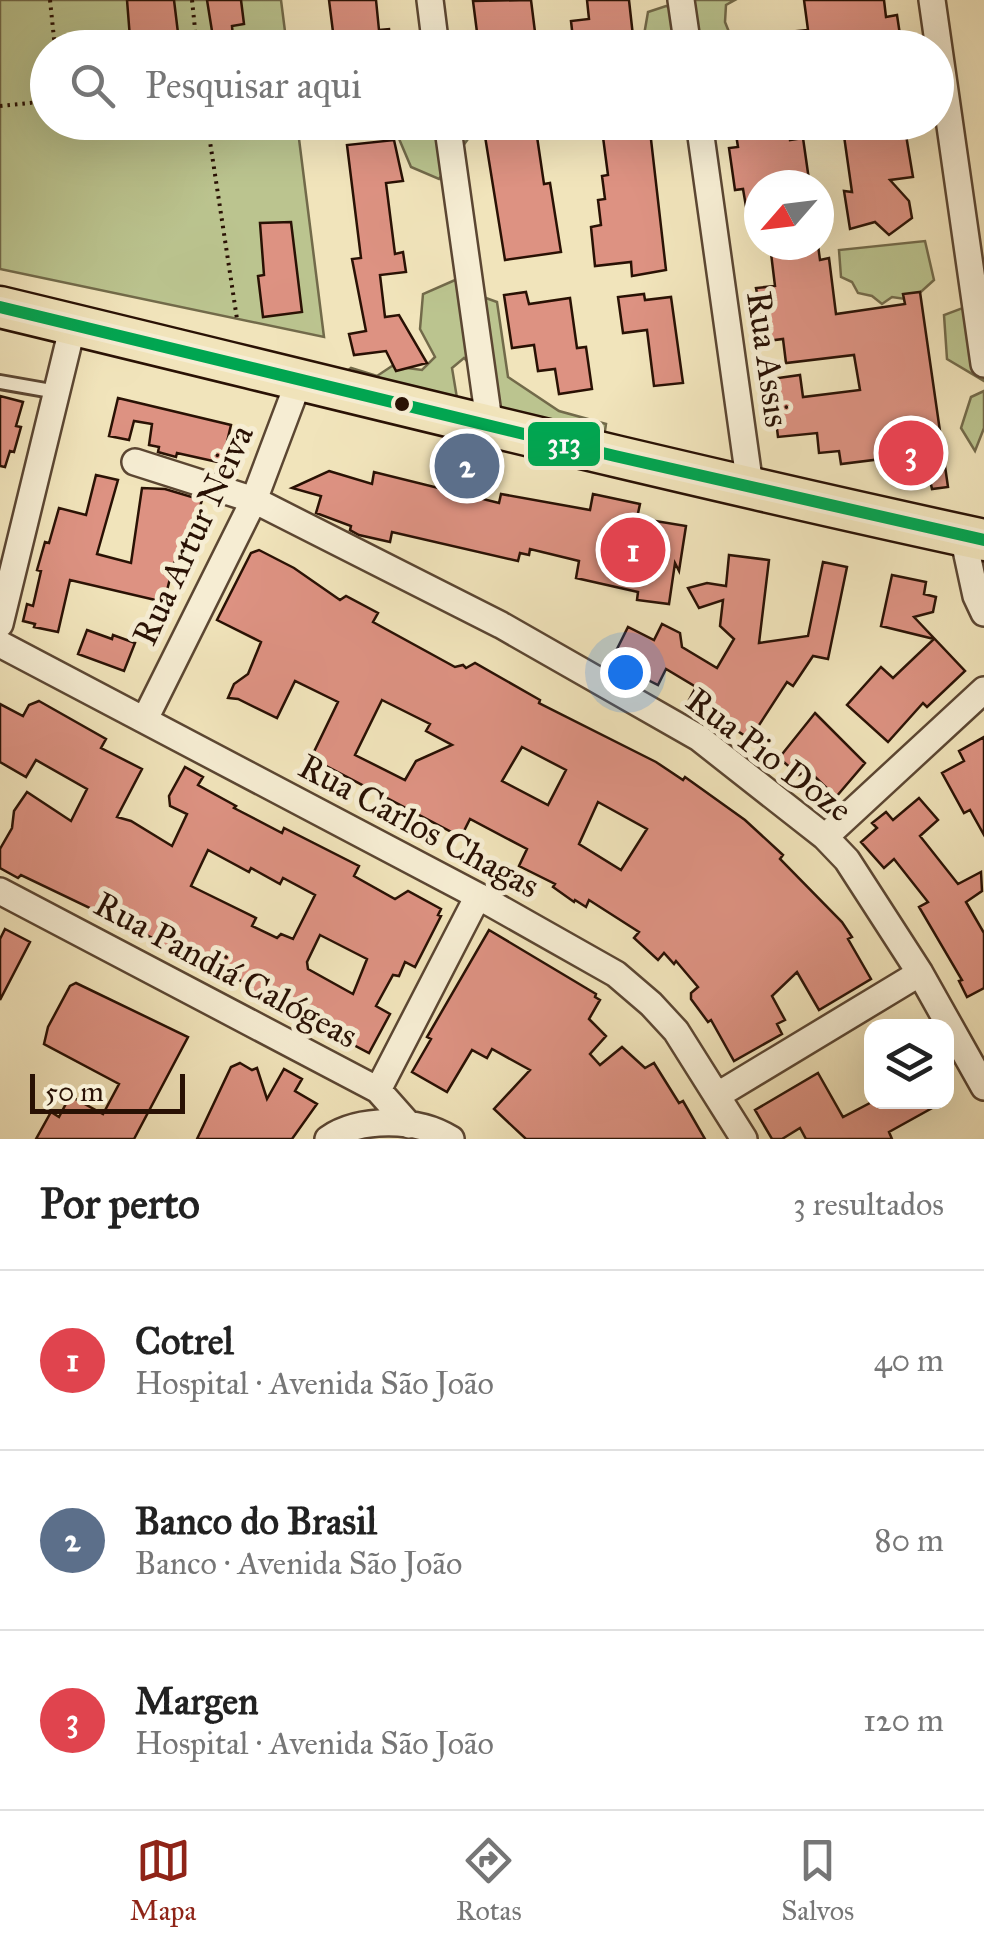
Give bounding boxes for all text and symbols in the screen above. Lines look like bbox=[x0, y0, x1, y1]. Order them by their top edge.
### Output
search box bbox=[30, 30, 954, 140]
icon: search bbox=[65, 58, 120, 113]
text: Pesquisar aqui bbox=[145, 62, 362, 108]
north arrow bbox=[744, 170, 834, 260]
street label: Rua Assis bbox=[737, 288, 799, 430]
unlabelled marker bbox=[392, 394, 412, 414]
pin: 3 bbox=[878, 416, 944, 490]
street label: Rua Artur Neiva bbox=[123, 418, 263, 652]
line badge: 313 bbox=[526, 420, 602, 468]
text: 313 bbox=[547, 426, 581, 461]
pin: 2 bbox=[434, 428, 500, 504]
pin: 1 bbox=[600, 512, 666, 588]
your location bbox=[600, 647, 651, 698]
street label: Rua Pio Doze bbox=[678, 679, 860, 831]
street label: Rua Carlos Chagas bbox=[291, 744, 547, 908]
street label: Rua Pandiá Calógeas bbox=[87, 882, 365, 1058]
map controls bbox=[864, 1019, 954, 1109]
button: layers bbox=[864, 1019, 954, 1109]
scale bar bbox=[30, 1069, 185, 1114]
text: 50 m bbox=[45, 1074, 104, 1109]
text: Por perto bbox=[40, 1178, 200, 1230]
text: 3 resultados bbox=[793, 1185, 944, 1224]
text: Cotrel bbox=[135, 1318, 234, 1364]
text: 1 bbox=[66, 1341, 79, 1380]
text: 40 m bbox=[874, 1341, 944, 1380]
text: Hospital · Avenida São João bbox=[135, 1364, 494, 1403]
text: Banco do Brasil bbox=[135, 1498, 377, 1544]
text: 2 bbox=[65, 1521, 80, 1560]
text: 80 m bbox=[875, 1521, 944, 1560]
text: Banco · Avenida São João bbox=[135, 1544, 462, 1583]
text: Margen bbox=[135, 1678, 259, 1724]
text: 3 bbox=[66, 1701, 79, 1740]
text: 120 m bbox=[863, 1701, 944, 1740]
text: Hospital · Avenida São João bbox=[135, 1724, 494, 1763]
tab: Mapa bbox=[130, 1833, 196, 1928]
tab: Rotas bbox=[456, 1833, 522, 1928]
tab: Salvos bbox=[781, 1833, 854, 1928]

